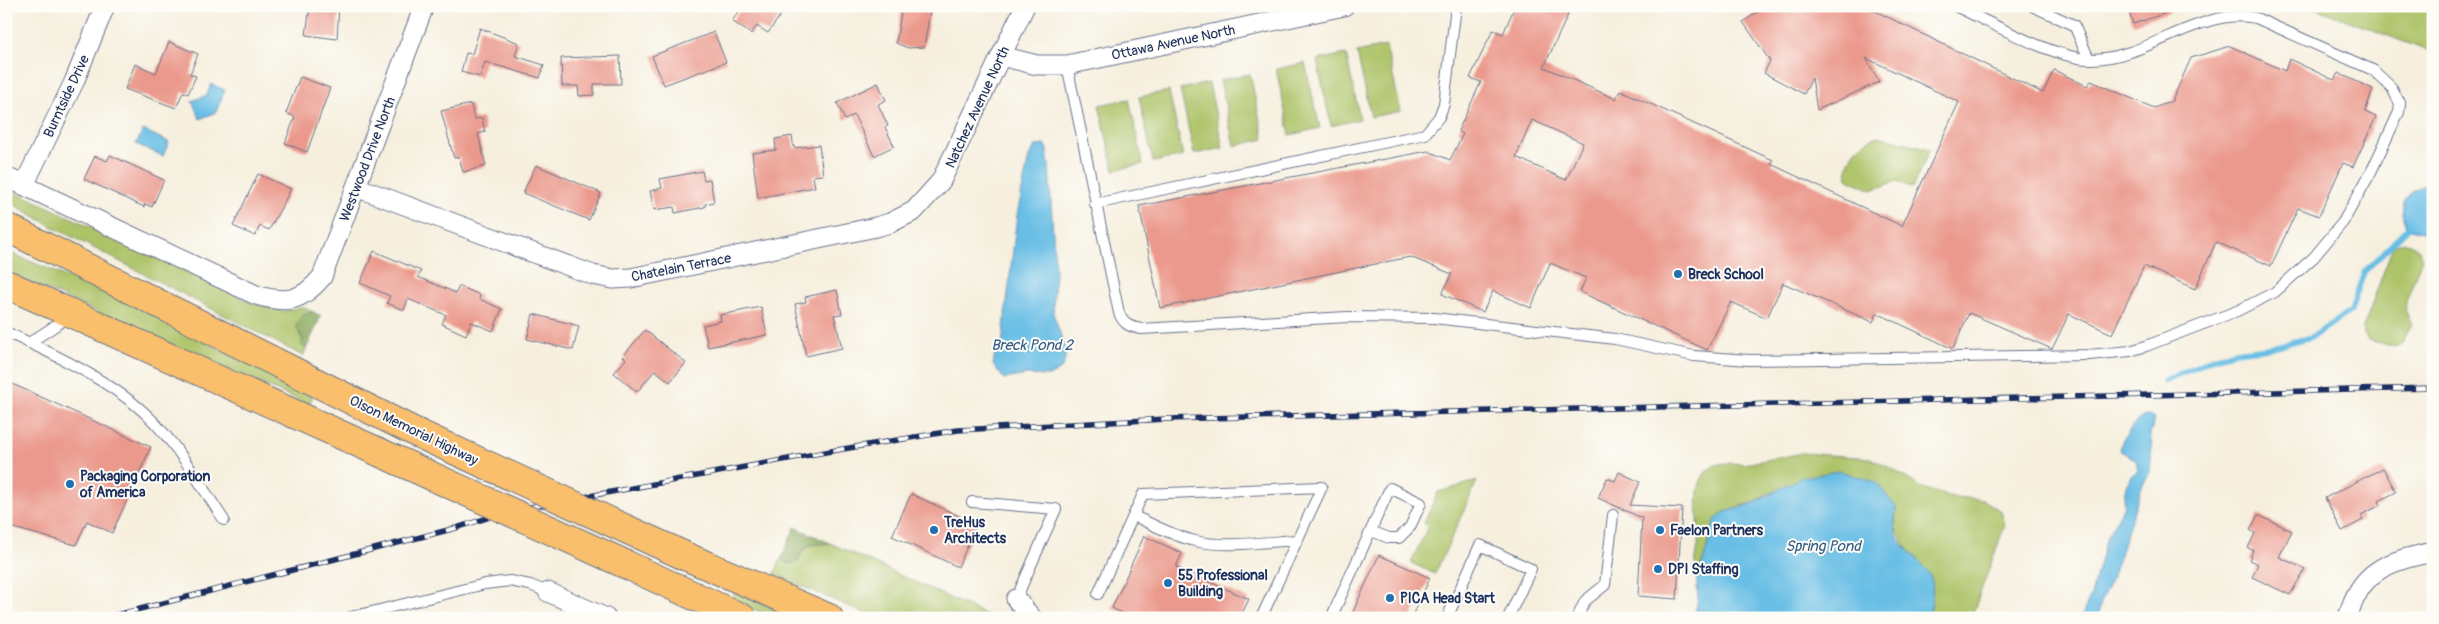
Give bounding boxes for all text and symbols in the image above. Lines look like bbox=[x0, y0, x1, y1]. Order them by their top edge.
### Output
street label: Ottawa Avenue North bbox=[1110, 21, 1236, 64]
street label: Natchez Avenue North bbox=[942, 44, 1013, 171]
street label: Burntside Drive bbox=[40, 52, 93, 140]
street label: Westwood Drive North bbox=[336, 94, 399, 224]
street label: Chatelain Terrace bbox=[630, 249, 733, 286]
place label: Breck School bbox=[1688, 266, 1764, 283]
marker: Breck School bbox=[1672, 268, 1684, 280]
water label: Breck Pond 2 bbox=[991, 336, 1074, 355]
street label: Olson Memorial Highway bbox=[347, 392, 481, 469]
place label: Packaging Corporation of America bbox=[79, 468, 210, 501]
marker: Packaging Corporation of America bbox=[64, 478, 76, 490]
place label: TreHus Architects bbox=[943, 514, 1007, 547]
place label: Faelon Partners bbox=[1670, 522, 1764, 539]
marker: TreHus Architects bbox=[928, 524, 940, 536]
marker: Faelon Partners bbox=[1654, 524, 1666, 536]
water label: Spring Pond bbox=[1785, 537, 1862, 556]
place label: DPI Staffing bbox=[1668, 561, 1738, 578]
marker: DPI Staffing bbox=[1652, 563, 1664, 575]
place label: 55 Professional Building bbox=[1178, 567, 1268, 600]
marker: 55 Professional Building bbox=[1162, 577, 1174, 589]
place label: PICA Head Start bbox=[1400, 590, 1495, 607]
marker: PICA Head Start bbox=[1384, 592, 1396, 604]

